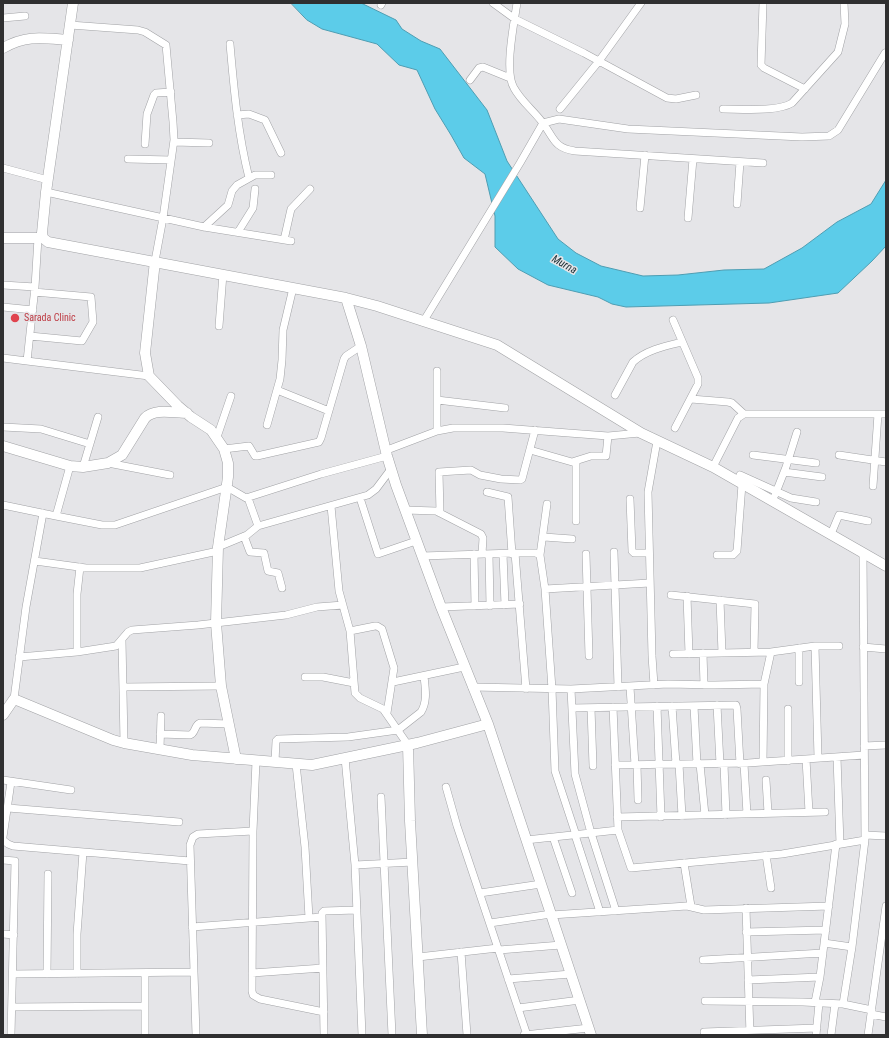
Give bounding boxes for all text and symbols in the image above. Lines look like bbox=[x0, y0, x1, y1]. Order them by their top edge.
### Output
water label: Murna bbox=[549, 253, 579, 277]
marker: Sarada Clinic bbox=[9, 312, 21, 324]
place label: Sarada Clinic bbox=[24, 312, 76, 324]

